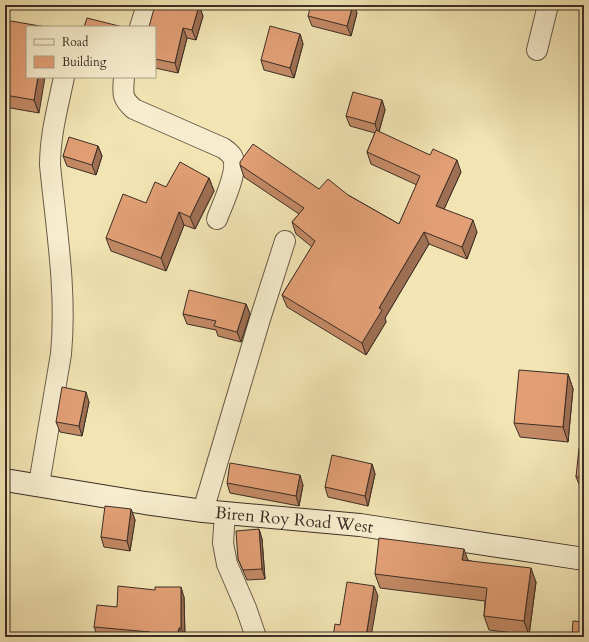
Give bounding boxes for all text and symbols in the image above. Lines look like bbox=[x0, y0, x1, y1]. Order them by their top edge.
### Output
legend bbox=[26, 26, 156, 78]
text: Road bbox=[62, 34, 89, 50]
text: Building bbox=[62, 54, 107, 70]
street label: Biren Roy Road West bbox=[214, 501, 375, 538]

